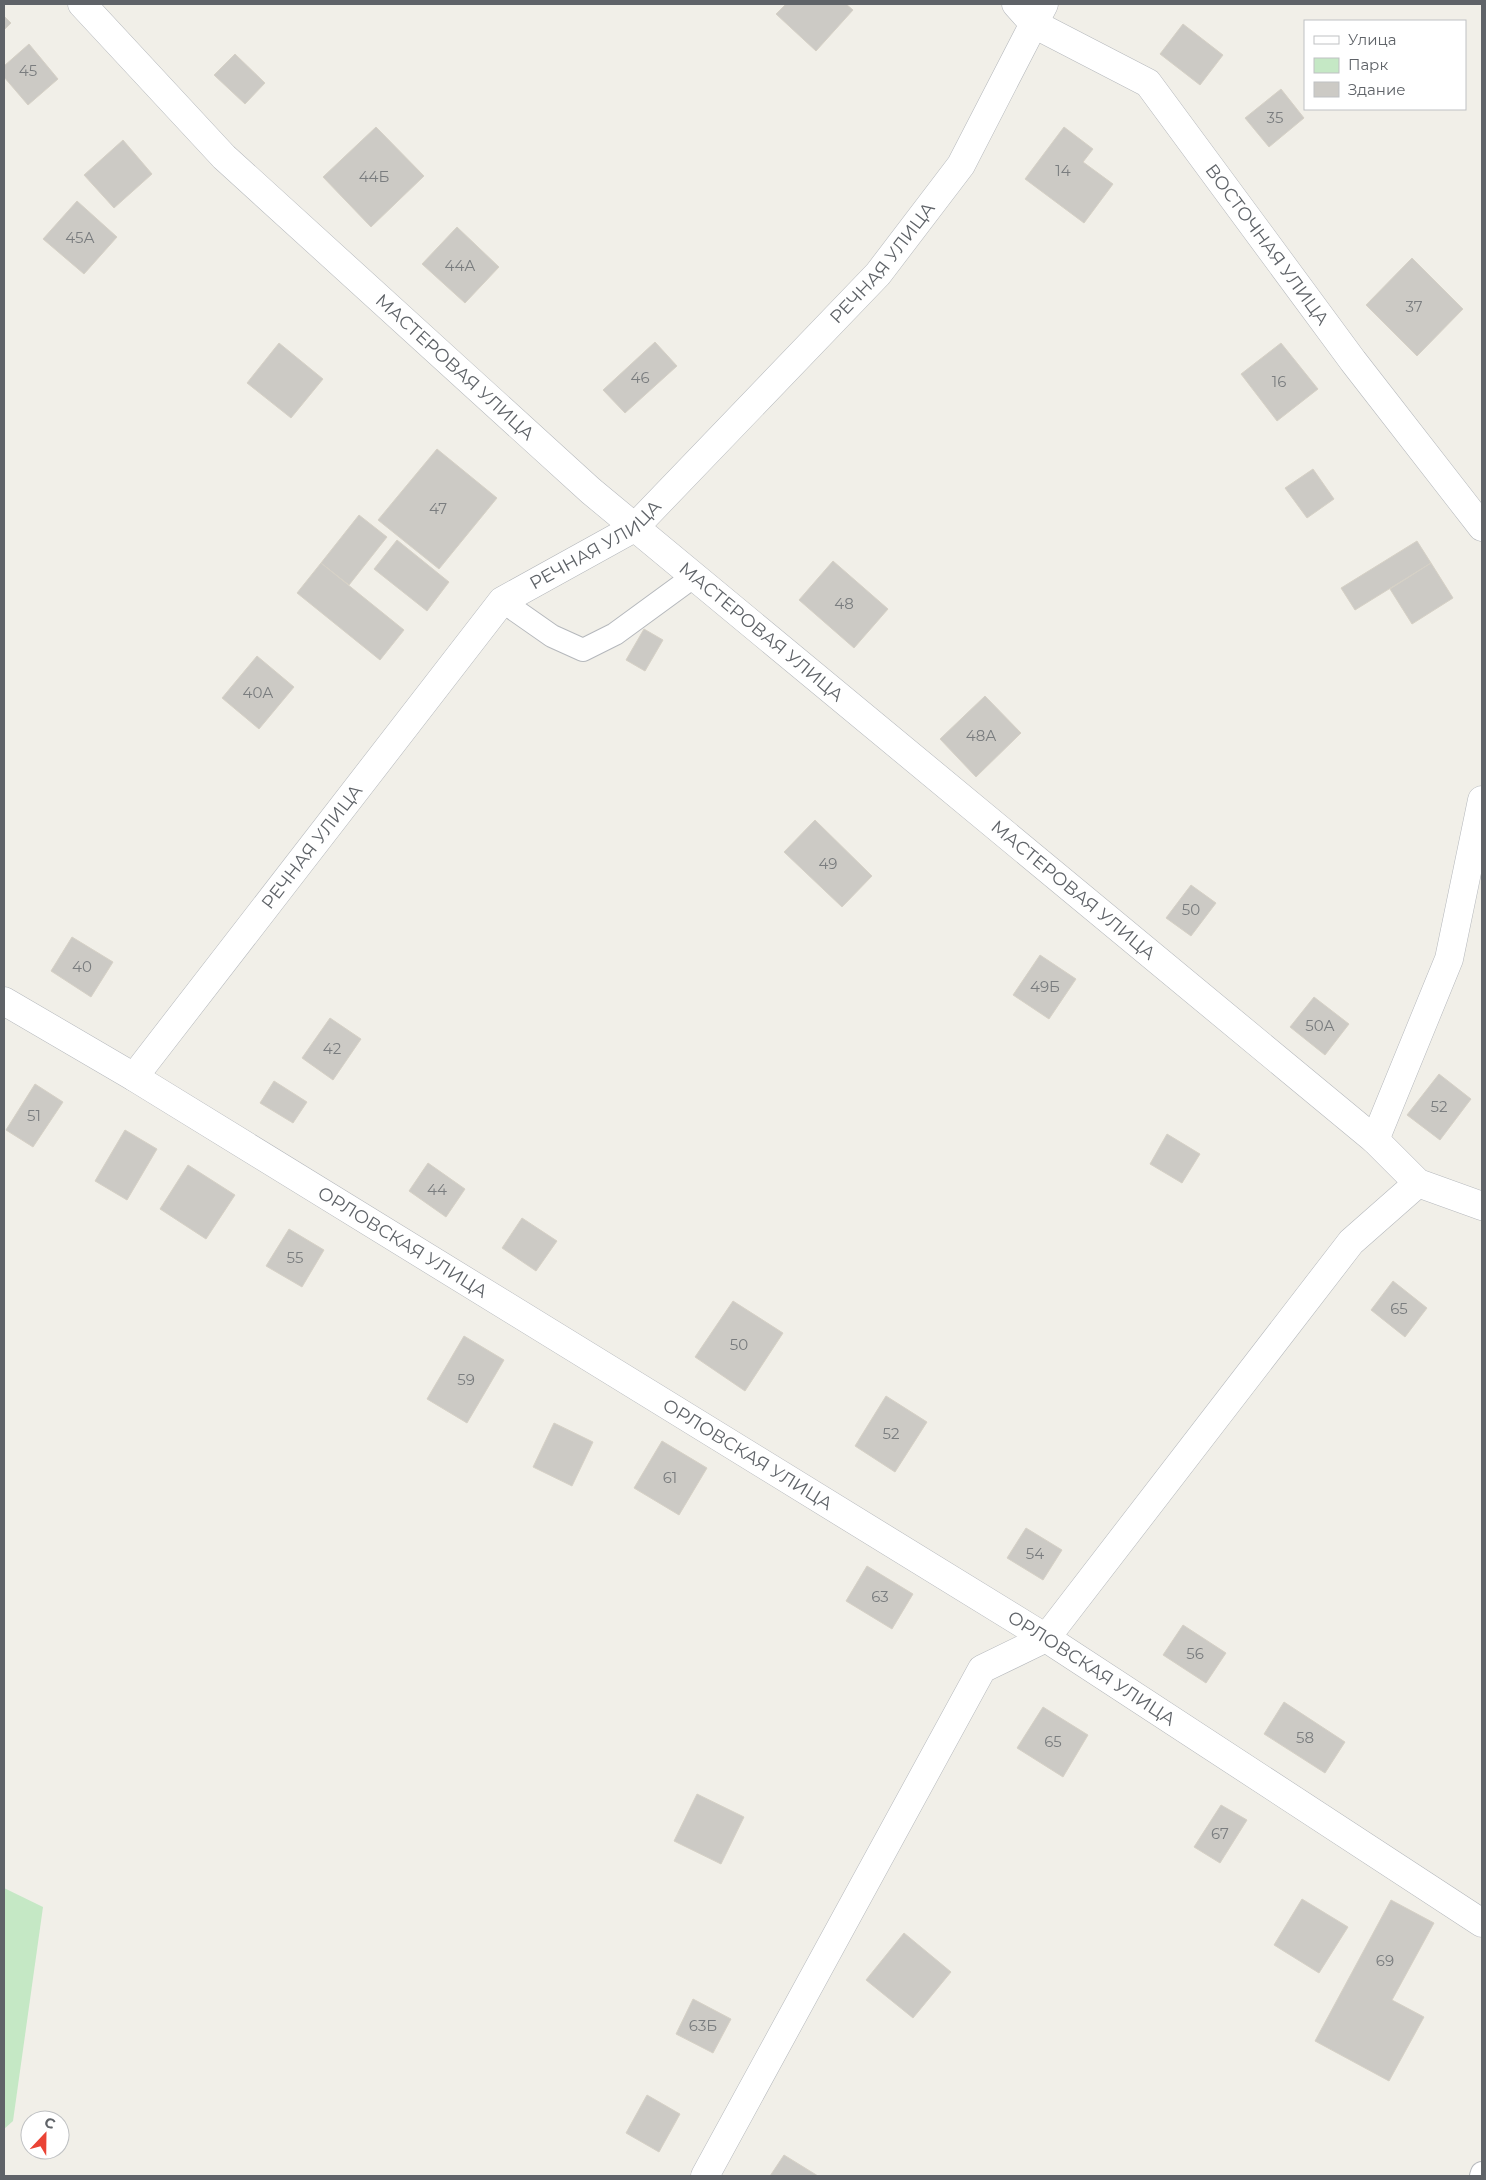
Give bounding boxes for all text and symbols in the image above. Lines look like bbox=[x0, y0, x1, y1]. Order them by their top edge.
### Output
legend bbox=[1304, 20, 1466, 110]
text: Улица bbox=[1348, 30, 1396, 49]
text: Парк bbox=[1348, 55, 1388, 74]
house number: 45 bbox=[19, 61, 37, 80]
text: Здание bbox=[1348, 80, 1406, 99]
house number: 35 bbox=[1267, 108, 1283, 127]
street label: ВОСТОЧНАЯ УЛИЦА bbox=[1201, 160, 1334, 330]
house number: 14 bbox=[1055, 161, 1071, 180]
house number: 44Б bbox=[359, 167, 389, 186]
street label: РЕЧНАЯ УЛИЦА bbox=[825, 197, 940, 328]
house number: 45А bbox=[65, 228, 95, 247]
house number: 44А bbox=[445, 256, 476, 275]
street label: МАСТЕРОВАЯ УЛИЦА bbox=[371, 289, 539, 445]
house number: 37 bbox=[1405, 297, 1423, 316]
house number: 46 bbox=[630, 368, 650, 387]
house number: 16 bbox=[1272, 372, 1286, 391]
street label: РЕЧНАЯ УЛИЦА bbox=[526, 495, 666, 594]
house number: 47 bbox=[429, 499, 447, 518]
street label: МАСТЕРОВАЯ УЛИЦА bbox=[675, 557, 848, 707]
house number: 48 bbox=[834, 594, 854, 613]
house number: 40А bbox=[243, 683, 273, 702]
house number: 48А bbox=[966, 726, 996, 745]
street label: РЕЧНАЯ УЛИЦА bbox=[257, 779, 368, 914]
street label: МАСТЕРОВАЯ УЛИЦА bbox=[986, 816, 1160, 965]
house number: 49 bbox=[819, 854, 837, 873]
house number: 50 bbox=[1182, 900, 1200, 919]
house number: 40 bbox=[72, 957, 92, 976]
house number: 49Б bbox=[1030, 977, 1060, 996]
house number: 50А bbox=[1305, 1016, 1335, 1035]
house number: 42 bbox=[323, 1039, 341, 1058]
house number: 52 bbox=[1431, 1097, 1447, 1116]
house number: 51 bbox=[27, 1106, 41, 1125]
house number: 44 bbox=[427, 1180, 447, 1199]
street label: ОРЛОВСКАЯ УЛИЦА bbox=[314, 1182, 492, 1303]
house number: 55 bbox=[287, 1248, 303, 1267]
house number: 65 bbox=[1390, 1299, 1408, 1318]
house number: 50 bbox=[730, 1335, 748, 1354]
house number: 59 bbox=[457, 1370, 475, 1389]
street label: ОРЛОВСКАЯ УЛИЦА bbox=[659, 1394, 837, 1515]
house number: 52 bbox=[883, 1424, 899, 1443]
house number: 61 bbox=[663, 1468, 677, 1487]
house number: 54 bbox=[1026, 1544, 1044, 1563]
house number: 63 bbox=[871, 1587, 889, 1606]
street label: ОРЛОВСКАЯ УЛИЦА bbox=[1004, 1606, 1180, 1731]
house number: 56 bbox=[1186, 1644, 1204, 1663]
house number: 58 bbox=[1296, 1728, 1314, 1747]
house number: 65 bbox=[1044, 1732, 1062, 1751]
house number: 67 bbox=[1211, 1824, 1229, 1843]
house number: 69 bbox=[1376, 1951, 1394, 1970]
house number: 63Б bbox=[689, 2016, 717, 2035]
north arrow bbox=[20, 2110, 70, 2160]
text: С bbox=[42, 2113, 58, 2133]

